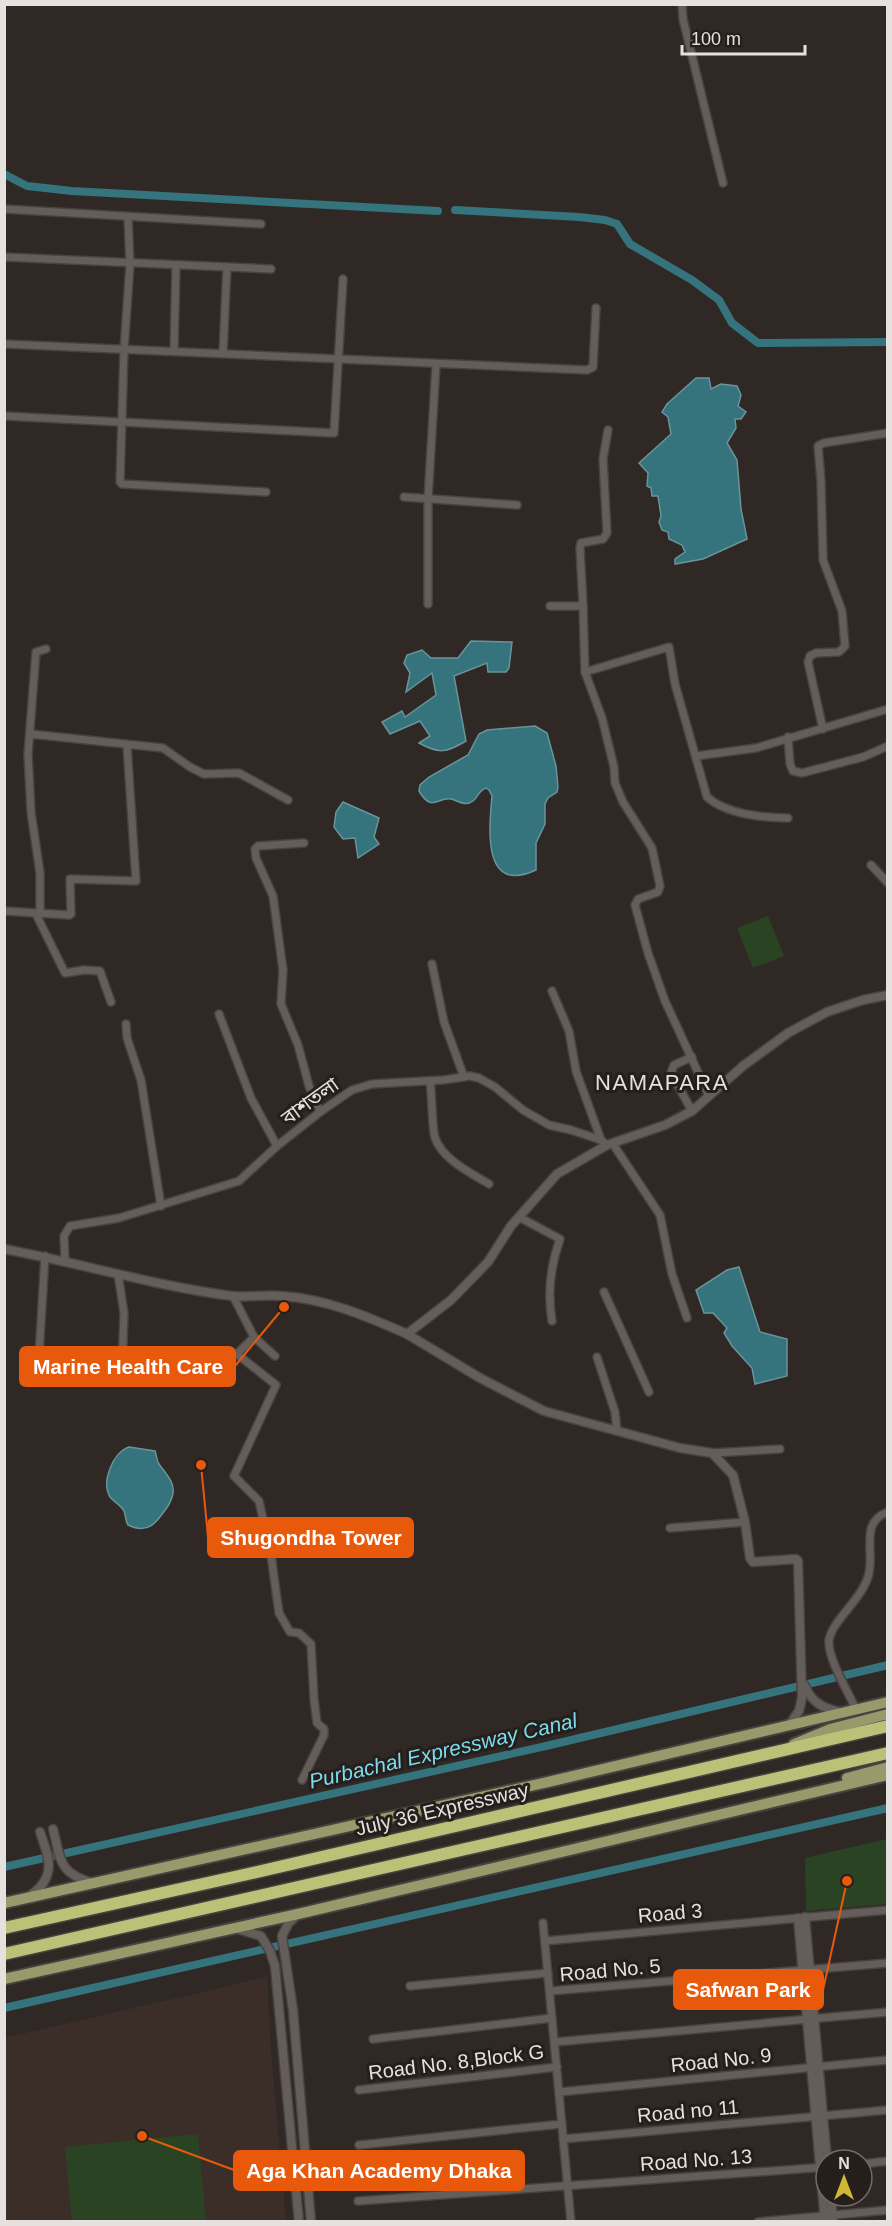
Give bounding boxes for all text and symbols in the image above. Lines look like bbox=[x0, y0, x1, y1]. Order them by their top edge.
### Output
scale bar bbox=[682, 18, 805, 56]
text: 100 m bbox=[691, 29, 741, 49]
district label: NAMAPARA bbox=[595, 1070, 729, 1095]
street label: বাশতলা bbox=[276, 1073, 343, 1130]
callout: Marine Health Care bbox=[20, 1347, 235, 1386]
text: Marine Health Care bbox=[33, 1355, 223, 1378]
callout: Shugondha Tower bbox=[208, 1518, 413, 1557]
text: Shugondha Tower bbox=[220, 1526, 402, 1549]
water label: Purbachal Expressway Canal bbox=[307, 1708, 580, 1793]
street label: July 36 Expressway bbox=[353, 1778, 531, 1840]
street label: Road 3 bbox=[637, 1899, 703, 1927]
street label: Road No. 5 bbox=[559, 1955, 661, 1985]
callout: Safwan Park bbox=[674, 1970, 823, 2009]
text: Safwan Park bbox=[686, 1978, 811, 2001]
street label: Road No. 8,Block G bbox=[367, 2040, 545, 2084]
street label: Road No. 9 bbox=[670, 2044, 772, 2076]
street label: Road no 11 bbox=[636, 2096, 740, 2126]
street label: Road No. 13 bbox=[639, 2145, 753, 2175]
north arrow bbox=[814, 2148, 874, 2208]
callout: Aga Khan Academy Dhaka bbox=[234, 2151, 524, 2190]
text: N bbox=[838, 2155, 850, 2172]
text: Aga Khan Academy Dhaka bbox=[246, 2159, 512, 2182]

